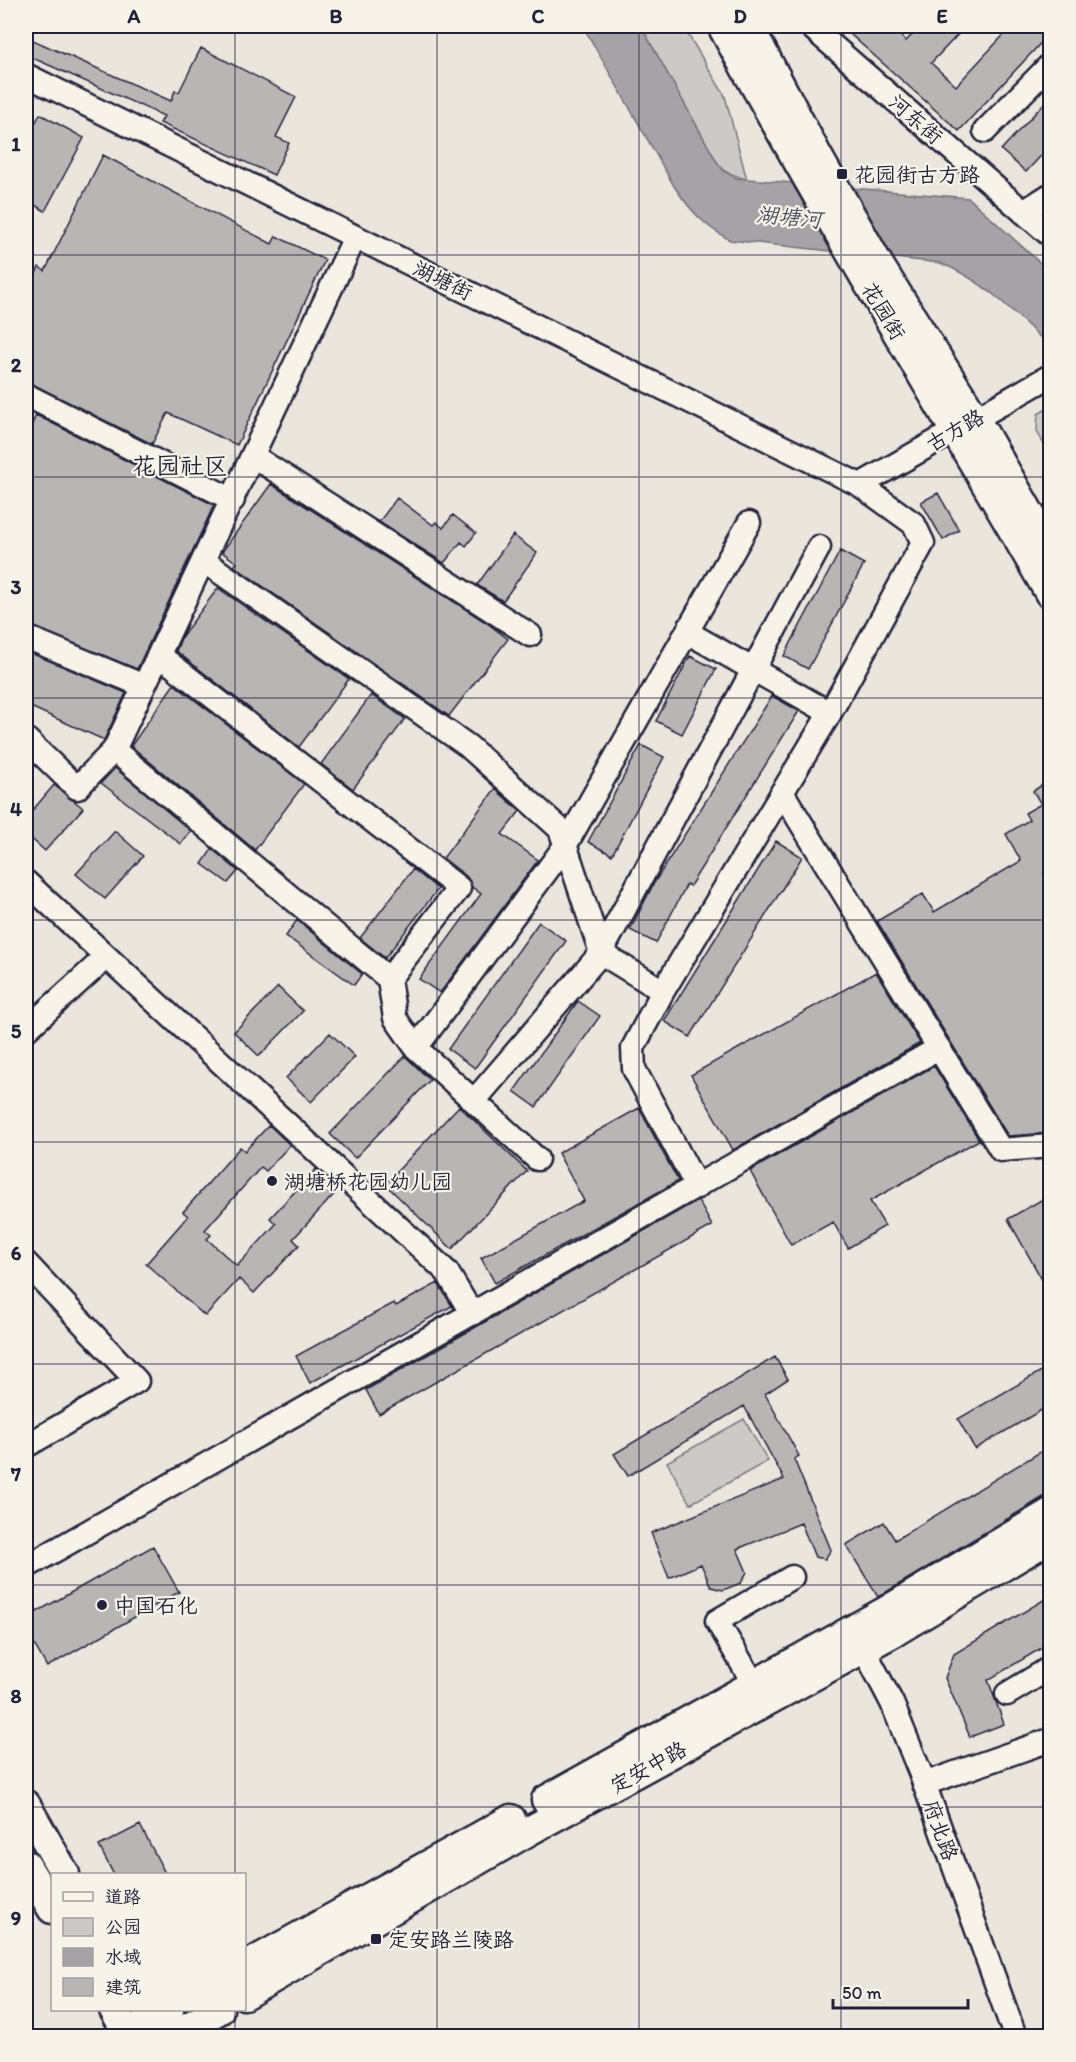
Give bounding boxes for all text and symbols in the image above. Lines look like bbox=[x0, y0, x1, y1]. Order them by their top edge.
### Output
text: A bbox=[127, 4, 141, 28]
text: B bbox=[330, 4, 343, 28]
text: C bbox=[532, 4, 545, 28]
text: D bbox=[733, 4, 747, 28]
text: E bbox=[936, 4, 948, 28]
street label: 河东街 bbox=[884, 89, 948, 149]
text: 1 bbox=[11, 132, 21, 156]
place label: 花园街古方路 bbox=[854, 162, 980, 187]
marker: 花园街古方路 bbox=[835, 167, 849, 181]
water label: 湖塘河 bbox=[755, 201, 826, 234]
street label: 湖塘街 bbox=[409, 255, 477, 305]
street label: 花园街 bbox=[857, 278, 911, 344]
text: 2 bbox=[11, 353, 22, 377]
street label: 古方路 bbox=[921, 403, 989, 457]
district label: 花园社区 bbox=[132, 451, 228, 480]
text: 3 bbox=[11, 575, 22, 599]
text: 4 bbox=[10, 797, 22, 821]
text: 5 bbox=[11, 1019, 22, 1043]
place label: 湖塘桥花园幼儿园 bbox=[284, 1169, 452, 1194]
marker: 湖塘桥花园幼儿园 bbox=[265, 1174, 279, 1188]
text: 6 bbox=[11, 1241, 22, 1265]
text: 7 bbox=[10, 1462, 21, 1486]
place label: 中国石化 bbox=[114, 1593, 198, 1618]
marker: 中国石化 bbox=[95, 1598, 109, 1612]
text: 8 bbox=[11, 1684, 22, 1708]
street label: 定安中路 bbox=[605, 1736, 691, 1798]
street label: 府北路 bbox=[918, 1796, 964, 1864]
legend bbox=[51, 1873, 246, 2011]
text: 道路 bbox=[105, 1886, 141, 1908]
text: 9 bbox=[11, 1906, 21, 1930]
text: 公园 bbox=[105, 1916, 141, 1938]
place label: 定安路兰陵路 bbox=[388, 1927, 514, 1952]
marker: 定安路兰陵路 bbox=[369, 1932, 383, 1946]
text: 水域 bbox=[105, 1946, 141, 1968]
scale bar bbox=[833, 1972, 968, 2010]
text: 建筑 bbox=[105, 1976, 141, 1998]
text: 50 m bbox=[842, 1982, 882, 2004]

